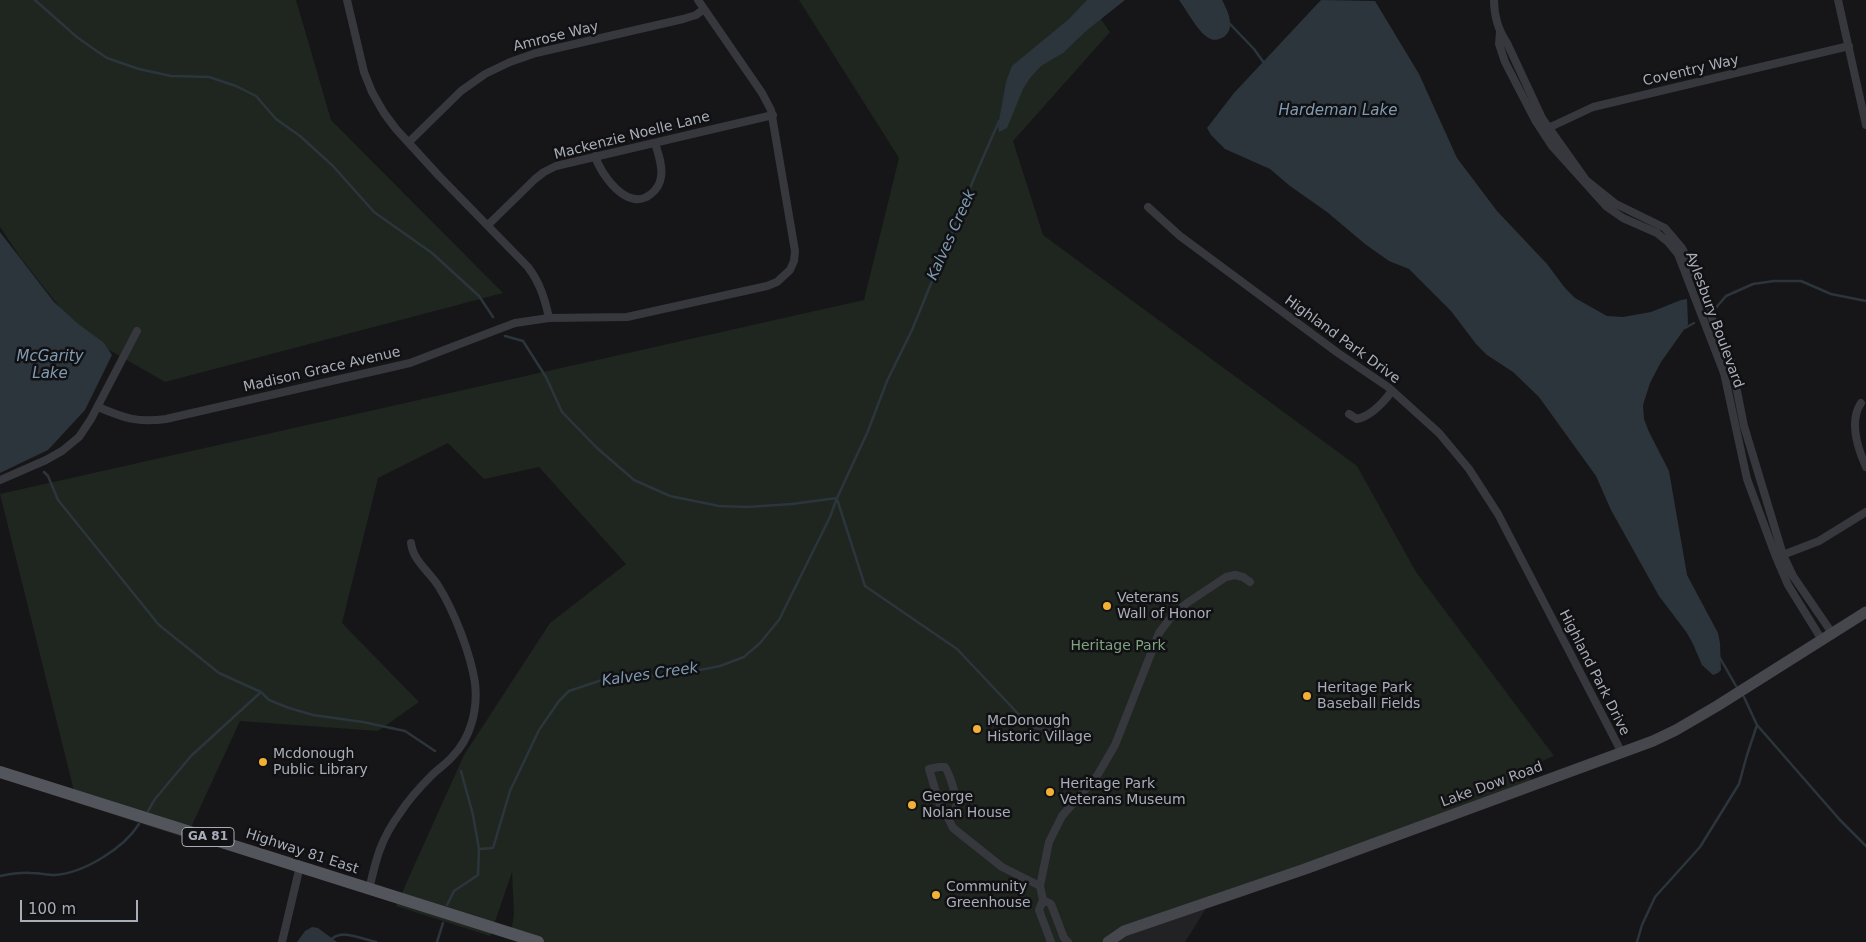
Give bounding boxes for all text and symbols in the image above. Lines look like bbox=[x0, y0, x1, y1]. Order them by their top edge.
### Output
street label: Amrose Way bbox=[512, 18, 600, 56]
street label: Coventry Way bbox=[1641, 52, 1741, 90]
water label: Hardeman Lake bbox=[1279, 102, 1397, 120]
street label: Mackenzie Noelle Lane bbox=[552, 108, 712, 164]
water label: Kalves Creek bbox=[924, 187, 980, 283]
street label: Aylesbury Boulevard bbox=[1682, 250, 1746, 390]
street label: Highland Park Drive bbox=[1281, 292, 1403, 388]
street label: Madison Grace Avenue bbox=[242, 344, 402, 396]
water label: McGarity Lake bbox=[16, 348, 84, 383]
place label: Veterans Wall of Honor bbox=[1117, 590, 1211, 622]
marker: Veterans Wall of Honor bbox=[1101, 600, 1113, 612]
street label: Highland Park Drive bbox=[1555, 607, 1633, 739]
park label: Heritage Park bbox=[1070, 638, 1166, 654]
water label: Kalves Creek bbox=[601, 659, 699, 691]
place label: Heritage Park Baseball Fields bbox=[1317, 680, 1420, 712]
marker: Heritage Park Baseball Fields bbox=[1301, 690, 1313, 702]
place label: McDonough Historic Village bbox=[987, 713, 1092, 746]
marker: McDonough Historic Village bbox=[971, 723, 983, 735]
place label: Mcdonough Public Library bbox=[273, 746, 368, 779]
marker: Mcdonough Public Library bbox=[257, 756, 269, 768]
street label: Lake Dow Road bbox=[1439, 759, 1545, 811]
place label: Heritage Park Veterans Museum bbox=[1060, 776, 1186, 809]
marker: Heritage Park Veterans Museum bbox=[1044, 786, 1056, 798]
place label: George Nolan House bbox=[922, 789, 1011, 822]
marker: George Nolan House bbox=[906, 799, 918, 811]
street label: Highway 81 East bbox=[244, 826, 360, 878]
road number: GA 81 bbox=[182, 828, 234, 846]
place label: Community Greenhouse bbox=[946, 879, 1031, 912]
marker: Community Greenhouse bbox=[930, 889, 942, 901]
scale bar bbox=[22, 890, 140, 922]
text: 100 m bbox=[28, 900, 76, 918]

